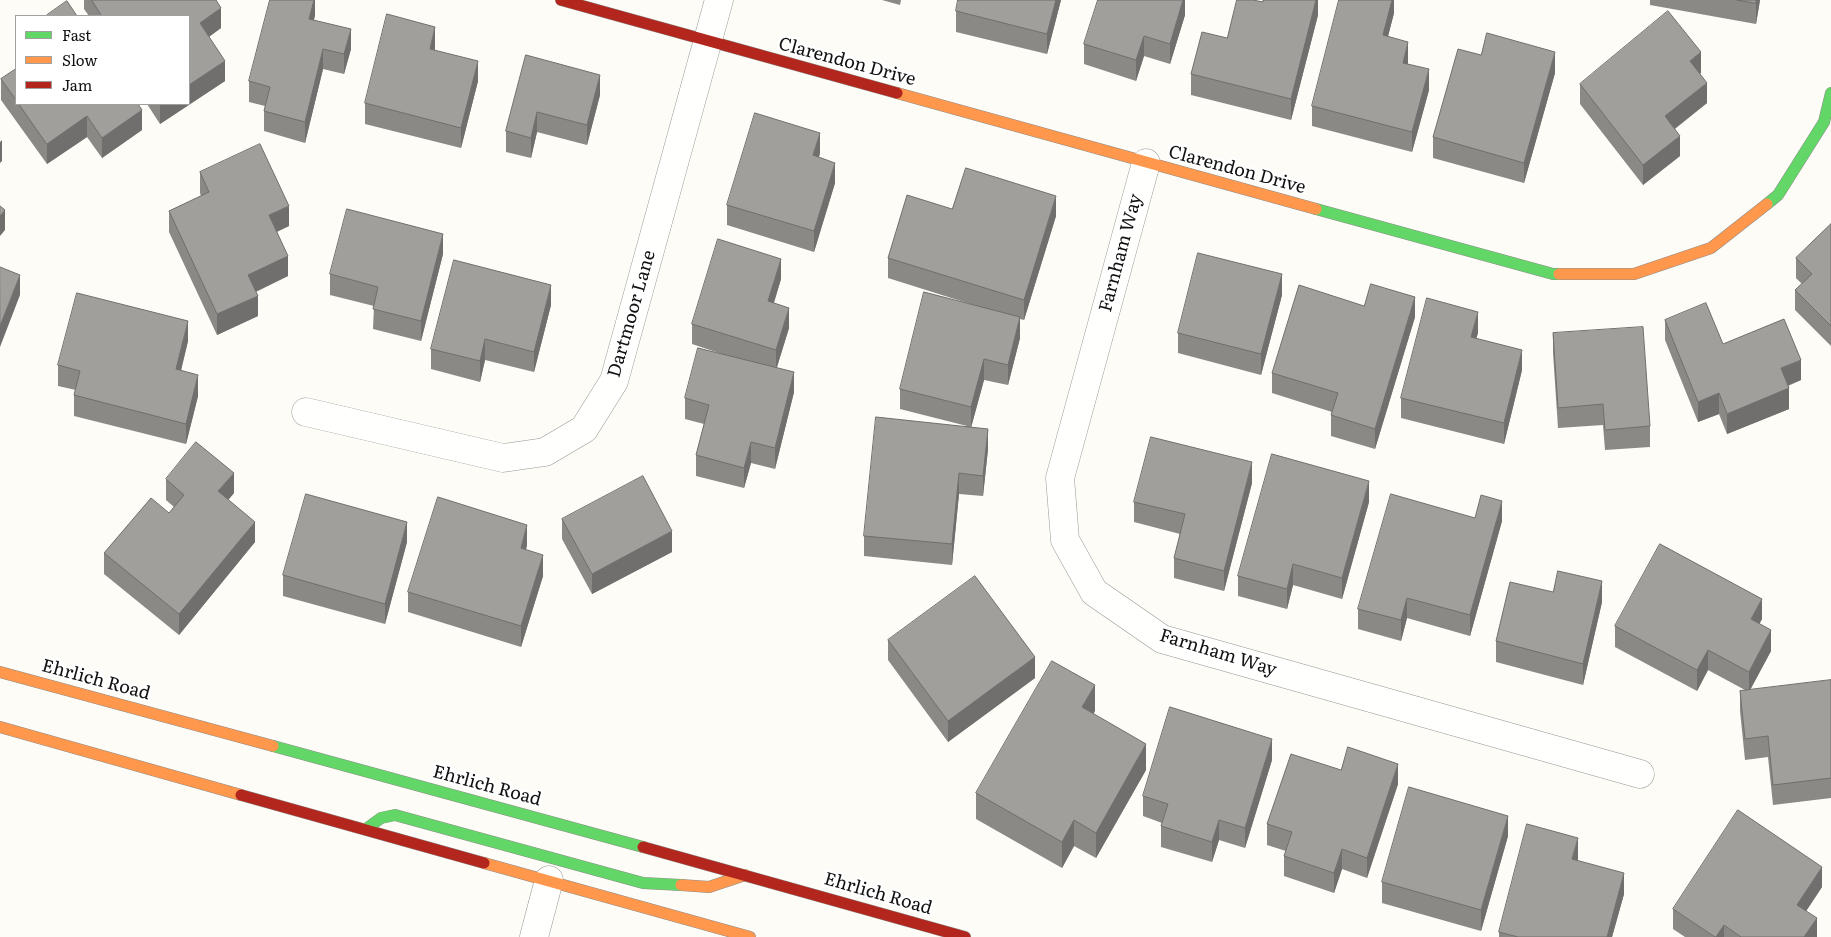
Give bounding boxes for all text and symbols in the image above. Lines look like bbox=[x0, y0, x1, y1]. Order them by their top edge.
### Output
legend bbox=[15, 15, 190, 105]
text: Fast bbox=[62, 23, 91, 46]
street label: Clarendon Drive bbox=[776, 33, 918, 91]
text: Slow bbox=[62, 48, 97, 71]
text: Jam bbox=[62, 73, 92, 96]
street label: Clarendon Drive bbox=[1166, 141, 1308, 199]
street label: Farnham Way bbox=[1095, 192, 1147, 314]
street label: Dartmoor Lane bbox=[604, 248, 660, 380]
street label: Farnham Way bbox=[1157, 625, 1279, 681]
street label: Ehrlich Road bbox=[39, 655, 153, 705]
street label: Ehrlich Road bbox=[430, 761, 544, 811]
street label: Ehrlich Road bbox=[822, 868, 934, 920]

